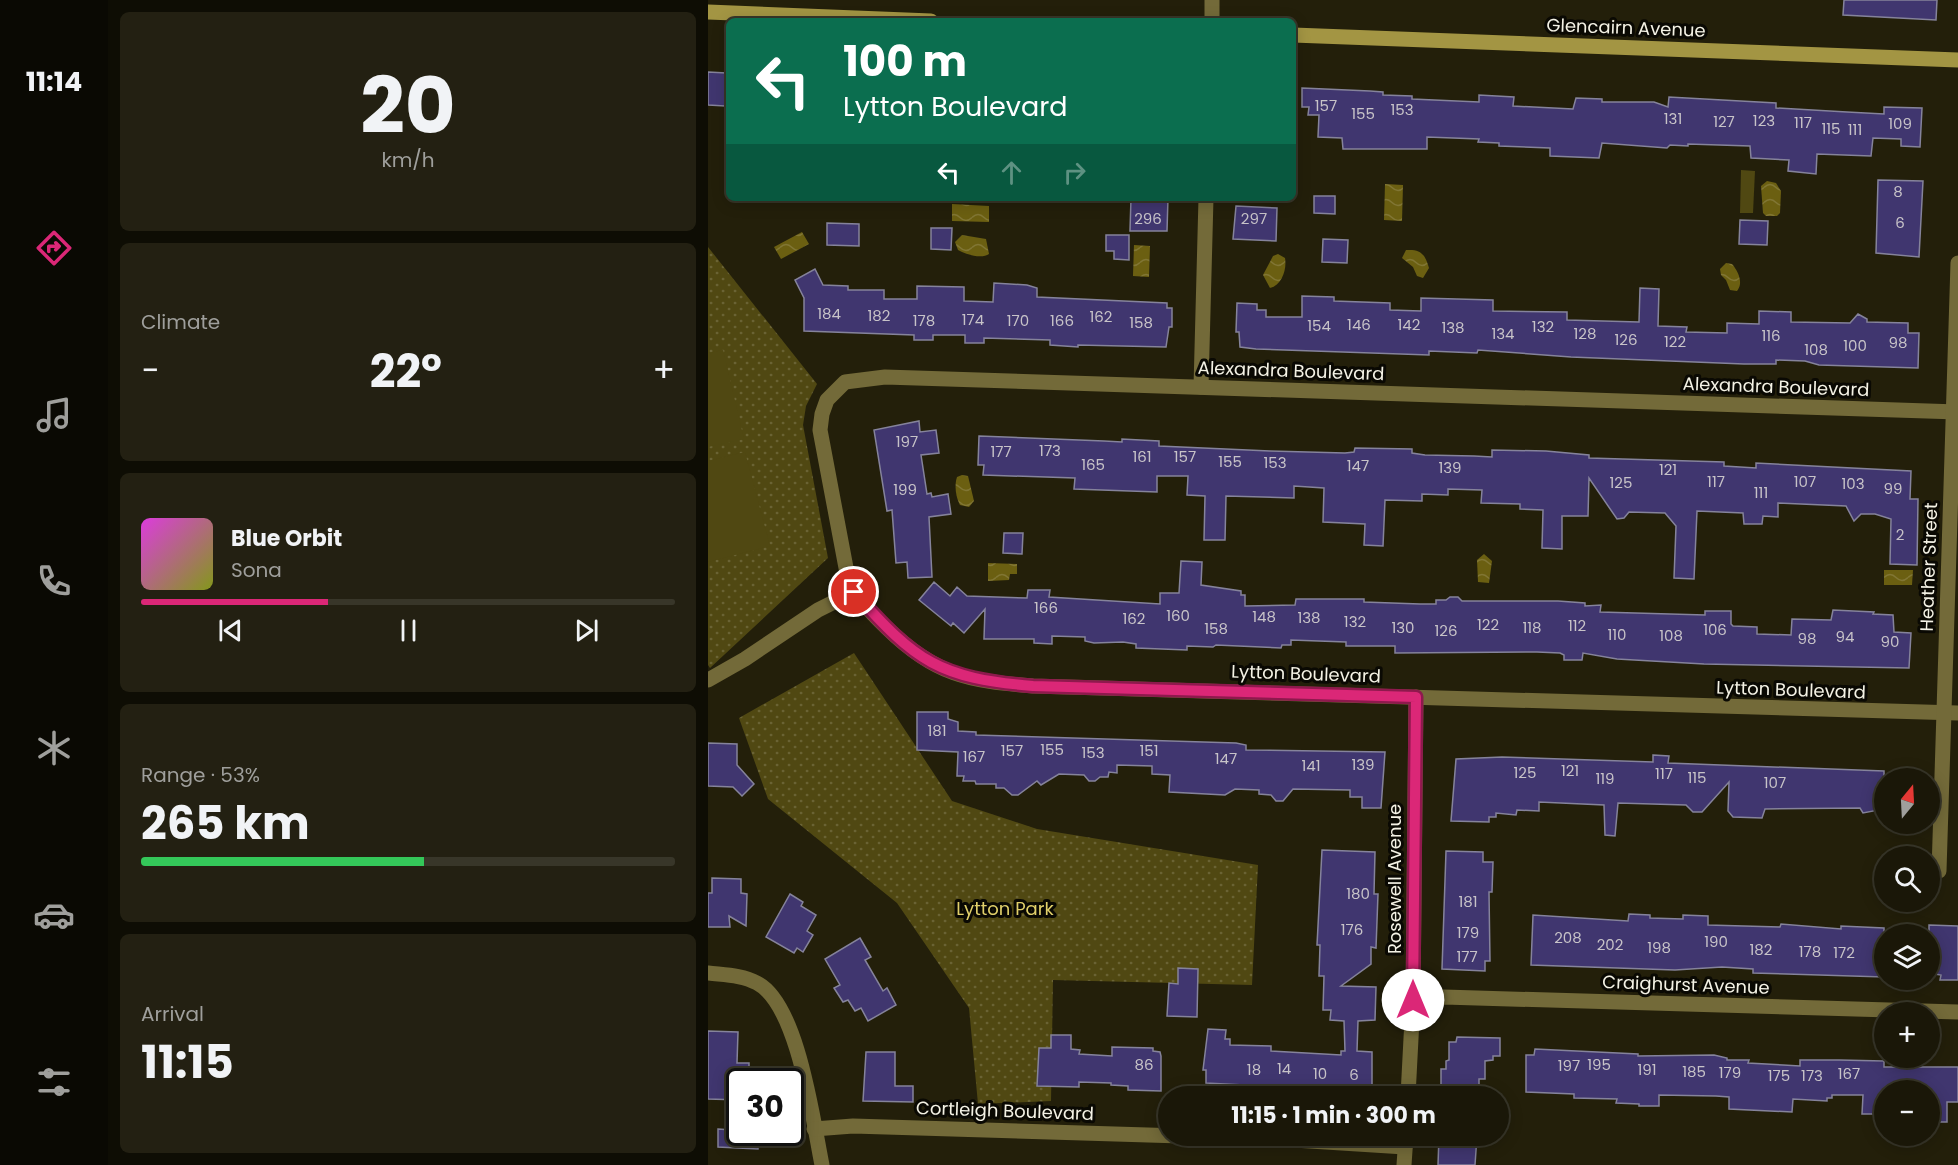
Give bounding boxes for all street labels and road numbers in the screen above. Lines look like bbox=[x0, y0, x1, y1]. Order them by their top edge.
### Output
street label: Glencairn Avenue bbox=[1546, 12, 1706, 43]
street label: Alexandra Boulevard bbox=[1197, 355, 1385, 386]
street label: Alexandra Boulevard bbox=[1682, 371, 1870, 402]
street label: Heather Street bbox=[1914, 502, 1943, 632]
street label: Lytton Boulevard bbox=[1231, 658, 1381, 689]
street label: Lytton Boulevard bbox=[1716, 674, 1866, 705]
street label: Rosewell Avenue bbox=[1382, 804, 1407, 954]
street label: Craighurst Avenue bbox=[1602, 969, 1770, 1000]
street label: Cortleigh Boulevard bbox=[916, 1095, 1094, 1126]

